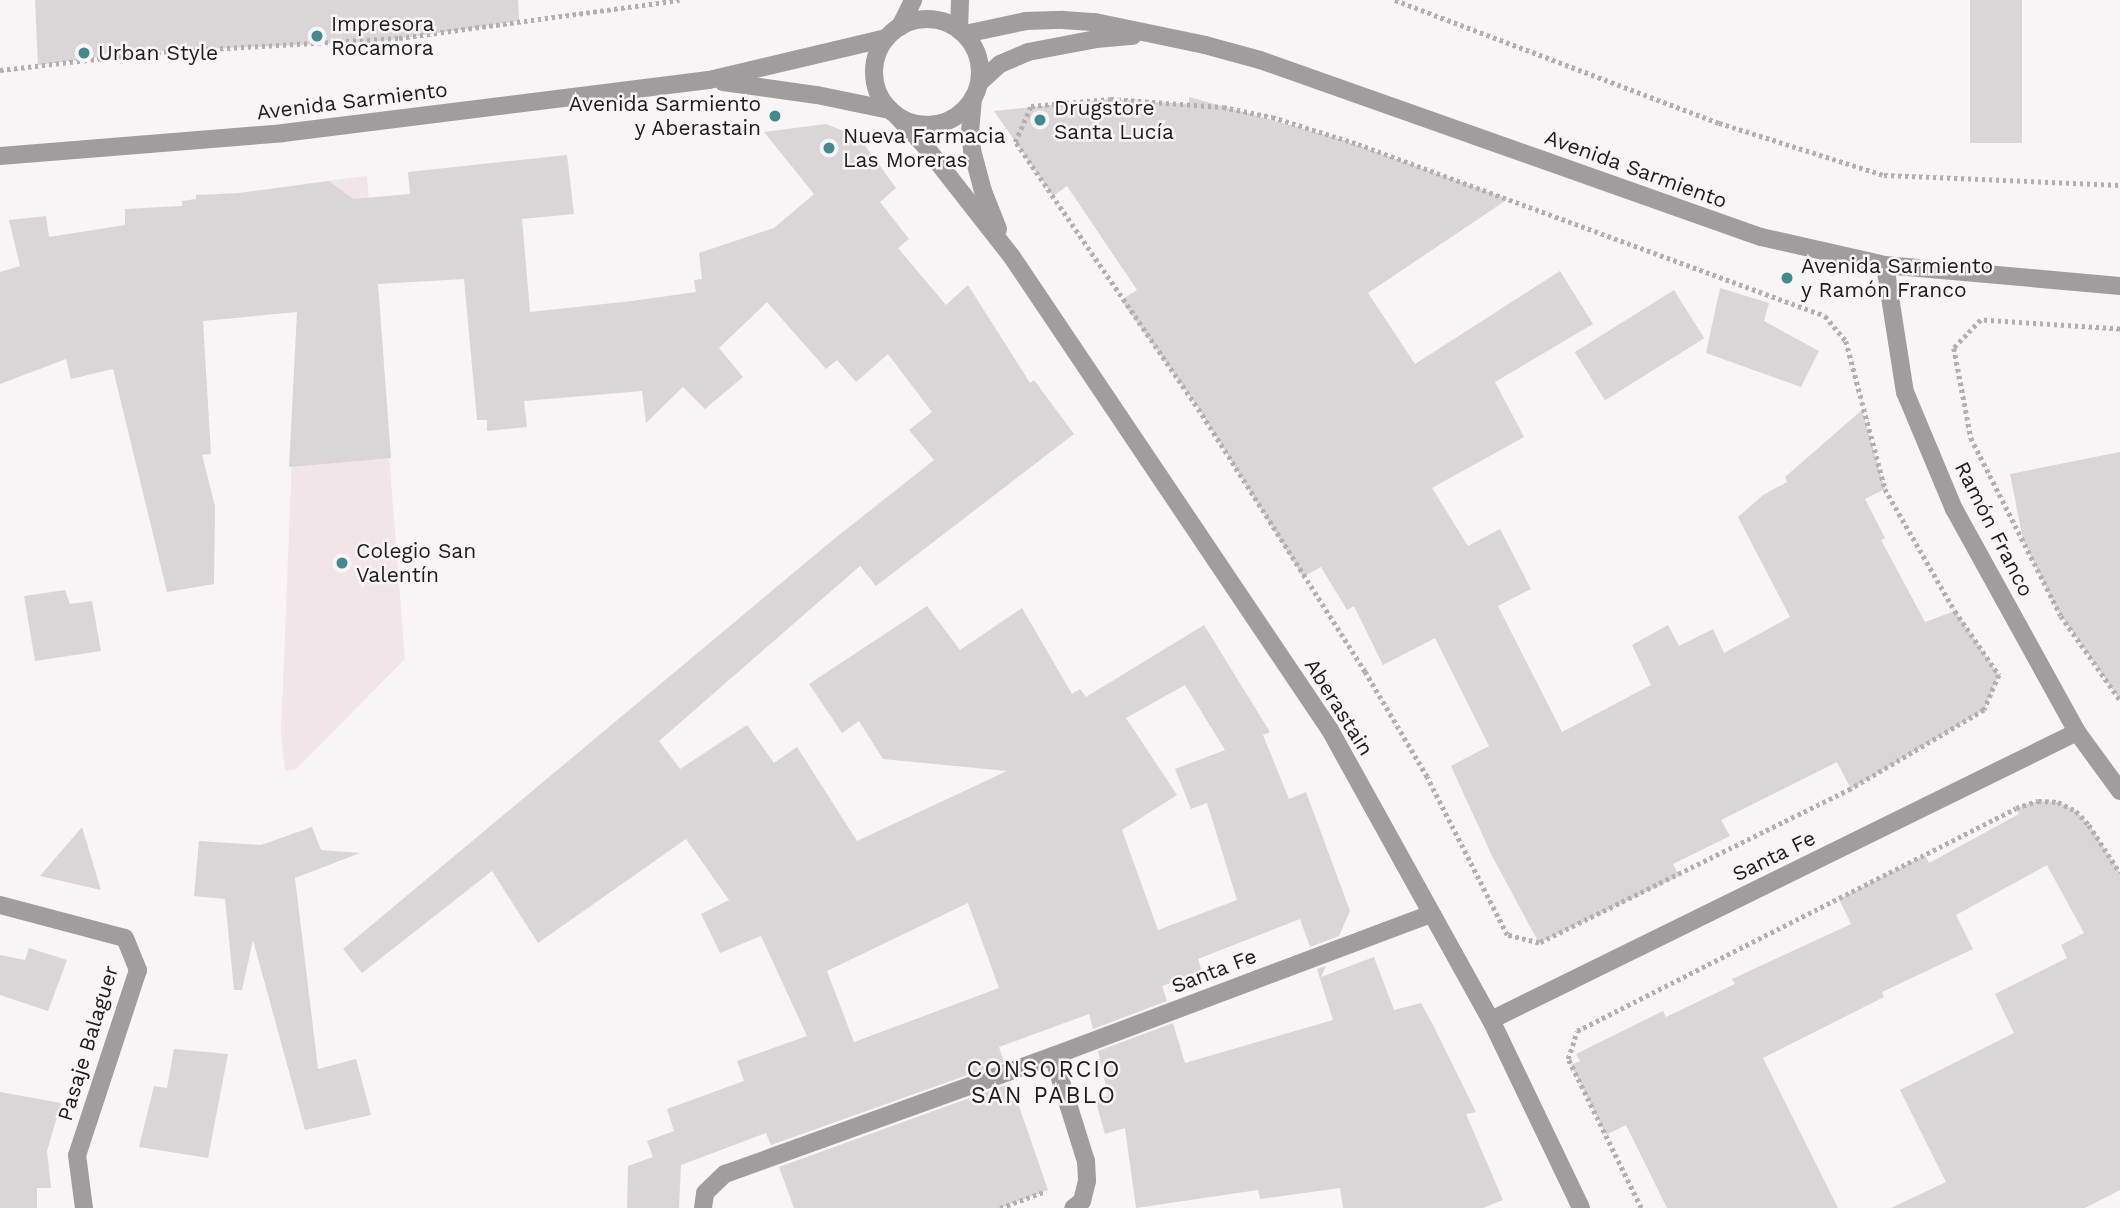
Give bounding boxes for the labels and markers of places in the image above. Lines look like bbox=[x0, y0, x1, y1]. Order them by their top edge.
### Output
place label: Impresora Rocamora bbox=[331, 11, 434, 61]
marker: Impresora Rocamora bbox=[309, 28, 325, 44]
place label: Urban Style bbox=[98, 40, 218, 66]
marker: Urban Style bbox=[76, 45, 92, 61]
place label: Avenida Sarmiento y Aberastain bbox=[568, 91, 761, 141]
place label: Drugstore Santa Lucía bbox=[1054, 95, 1174, 145]
marker: Avenida Sarmiento y Aberastain bbox=[767, 108, 783, 124]
marker: Drugstore Santa Lucía bbox=[1032, 112, 1048, 128]
place label: Nueva Farmacia Las Moreras bbox=[843, 123, 1006, 173]
marker: Nueva Farmacia Las Moreras bbox=[821, 140, 837, 156]
place label: Avenida Sarmiento y Ramón Franco bbox=[1801, 253, 1994, 303]
marker: Avenida Sarmiento y Ramón Franco bbox=[1779, 270, 1795, 286]
place label: Colegio San Valentín bbox=[356, 538, 476, 588]
marker: Colegio San Valentín bbox=[334, 555, 350, 571]

